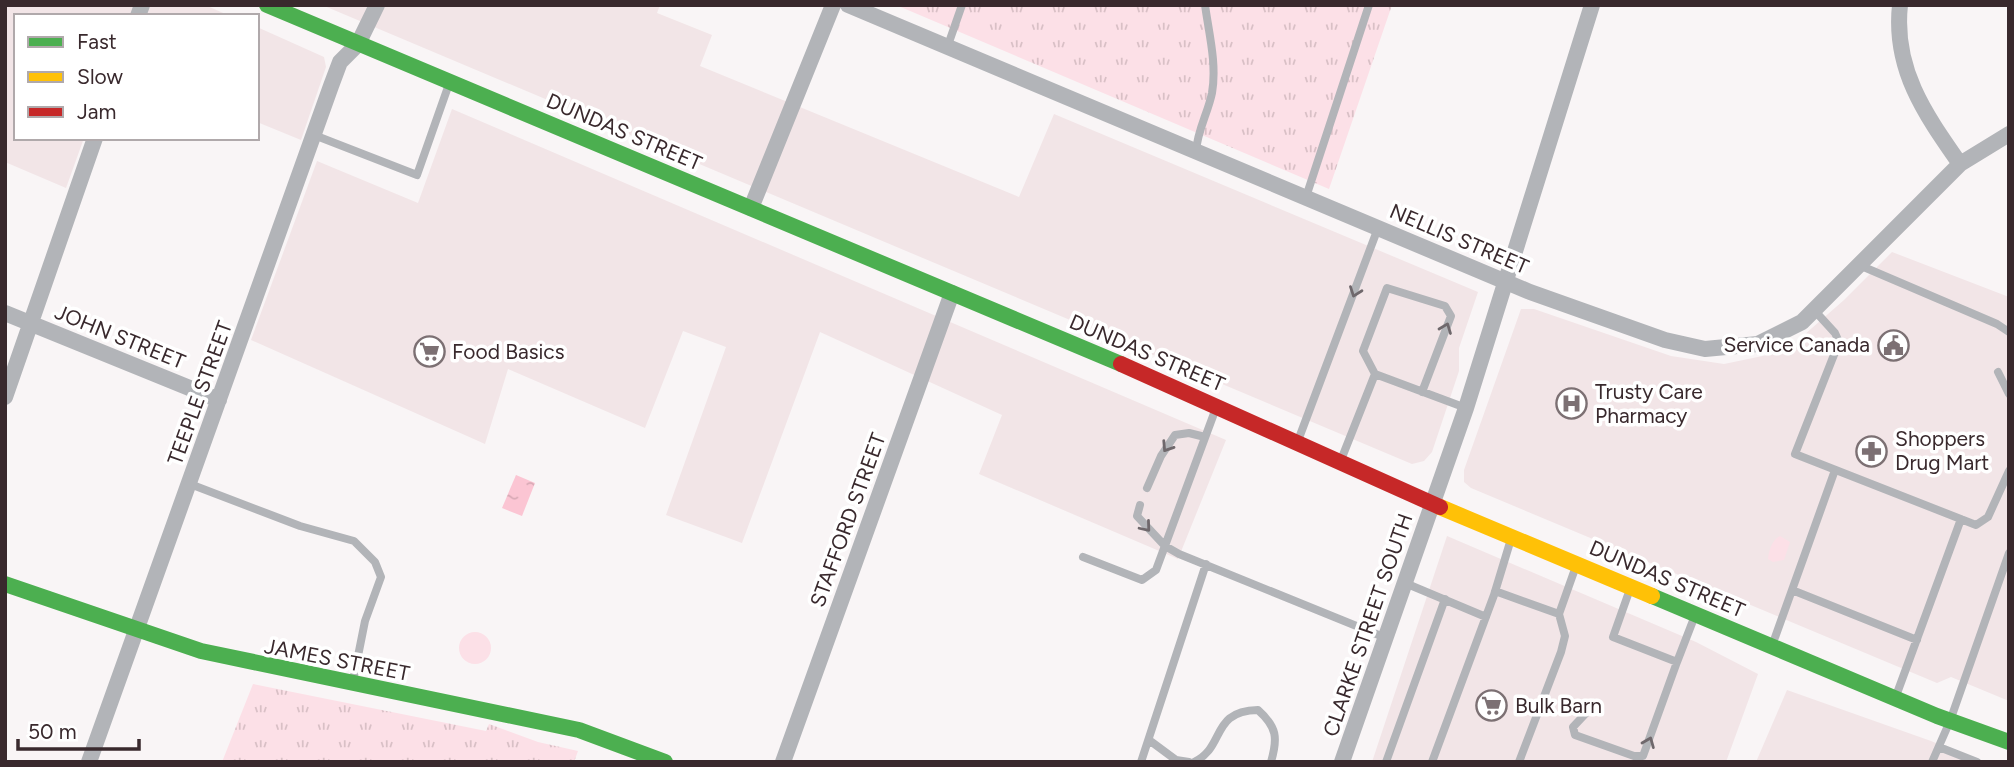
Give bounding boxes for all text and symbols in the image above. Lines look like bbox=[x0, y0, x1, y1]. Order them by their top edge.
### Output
legend bbox=[14, 14, 259, 140]
text: Fast bbox=[77, 29, 117, 54]
text: Slow bbox=[77, 64, 123, 89]
street label: DUNDAS STREET bbox=[543, 88, 706, 176]
text: Jam bbox=[77, 99, 116, 124]
street label: NELLIS STREET bbox=[1386, 198, 1533, 279]
one-way arrow bbox=[1349, 286, 1363, 298]
street label: JOHN STREET bbox=[51, 299, 189, 374]
street label: DUNDAS STREET bbox=[1066, 309, 1229, 397]
street label: TEEPLE STREET bbox=[162, 317, 237, 468]
one-way arrow bbox=[1438, 322, 1452, 334]
public building icon: Service Canada bbox=[1876, 328, 1910, 362]
place label: Service Canada bbox=[1723, 332, 1870, 357]
supermarket icon: Food Basics bbox=[412, 335, 446, 369]
place label: Food Basics bbox=[452, 339, 564, 364]
place label: Trusty Care Pharmacy bbox=[1595, 379, 1703, 428]
hospital icon: Trusty Care Pharmacy bbox=[1555, 387, 1589, 421]
place label: Shoppers Drug Mart bbox=[1895, 426, 1989, 475]
street label: STAFFORD STREET bbox=[804, 429, 891, 610]
pharmacy icon: Shoppers Drug Mart bbox=[1855, 434, 1889, 468]
one-way arrow bbox=[1162, 440, 1175, 453]
street label: CLARKE STREET SOUTH bbox=[1318, 510, 1417, 740]
one-way arrow bbox=[1138, 519, 1150, 532]
street label: DUNDAS STREET bbox=[1586, 535, 1749, 623]
street label: JAMES STREET bbox=[262, 633, 412, 686]
supermarket icon: Bulk Barn bbox=[1475, 689, 1509, 723]
place label: Bulk Barn bbox=[1515, 693, 1602, 718]
scale bar bbox=[18, 708, 138, 752]
text: 50 m bbox=[28, 719, 77, 744]
one-way arrow bbox=[1640, 737, 1654, 749]

